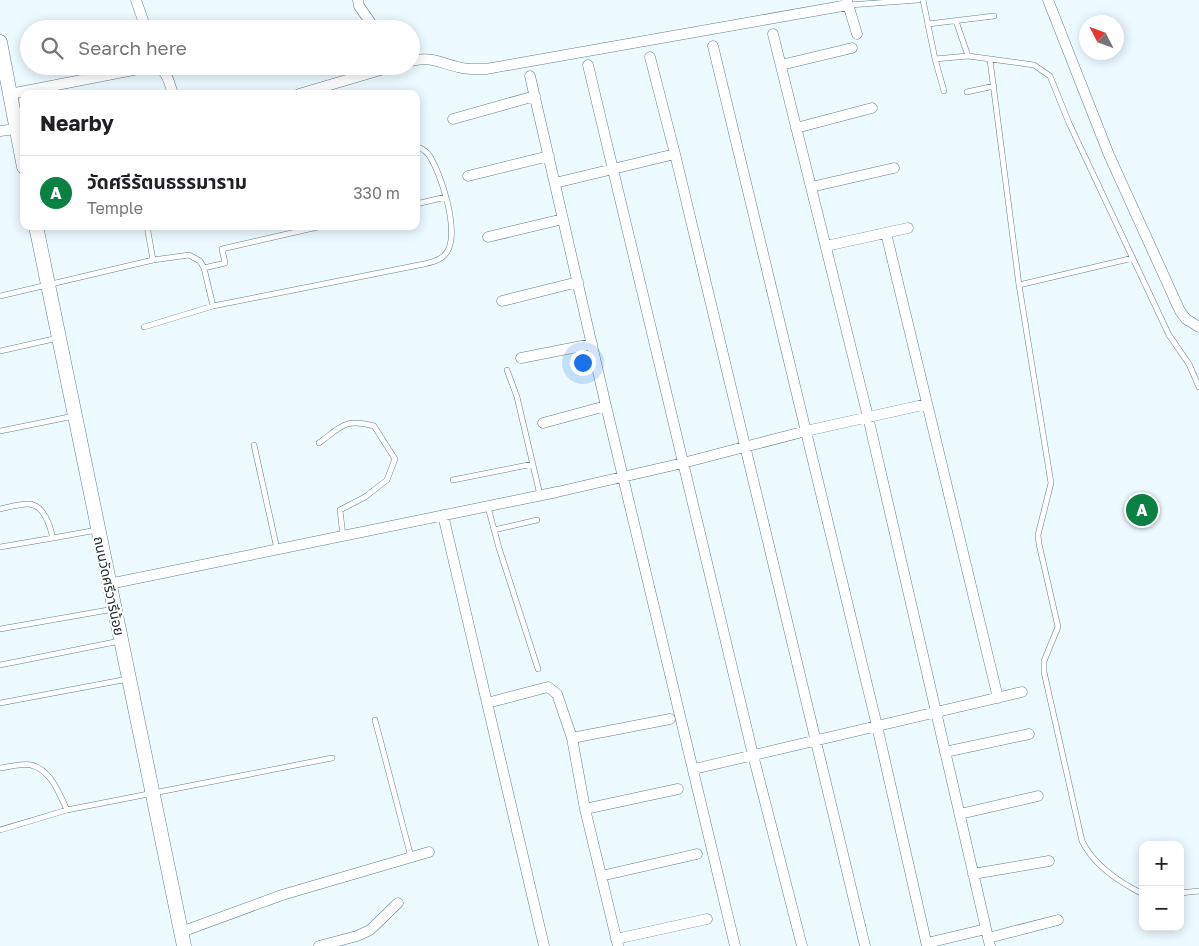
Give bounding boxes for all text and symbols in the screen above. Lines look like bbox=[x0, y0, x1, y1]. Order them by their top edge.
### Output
north arrow bbox=[1079, 15, 1124, 60]
search box bbox=[20, 20, 420, 75]
icon: search bbox=[38, 34, 66, 62]
text: Search here bbox=[78, 36, 187, 59]
text: Nearby bbox=[40, 110, 114, 136]
text: วัดศรีรัตนธรรมาราม bbox=[87, 170, 247, 193]
text: A bbox=[50, 183, 62, 203]
text: 330 m bbox=[353, 183, 400, 203]
text: Temple bbox=[87, 198, 143, 218]
your location bbox=[570, 350, 596, 376]
pin: A bbox=[1126, 491, 1158, 529]
street label: ถนนวัดศรีวารีน้อย bbox=[91, 535, 128, 637]
map controls bbox=[1139, 841, 1184, 931]
button: + bbox=[1139, 841, 1184, 886]
button: − bbox=[1139, 886, 1184, 931]

